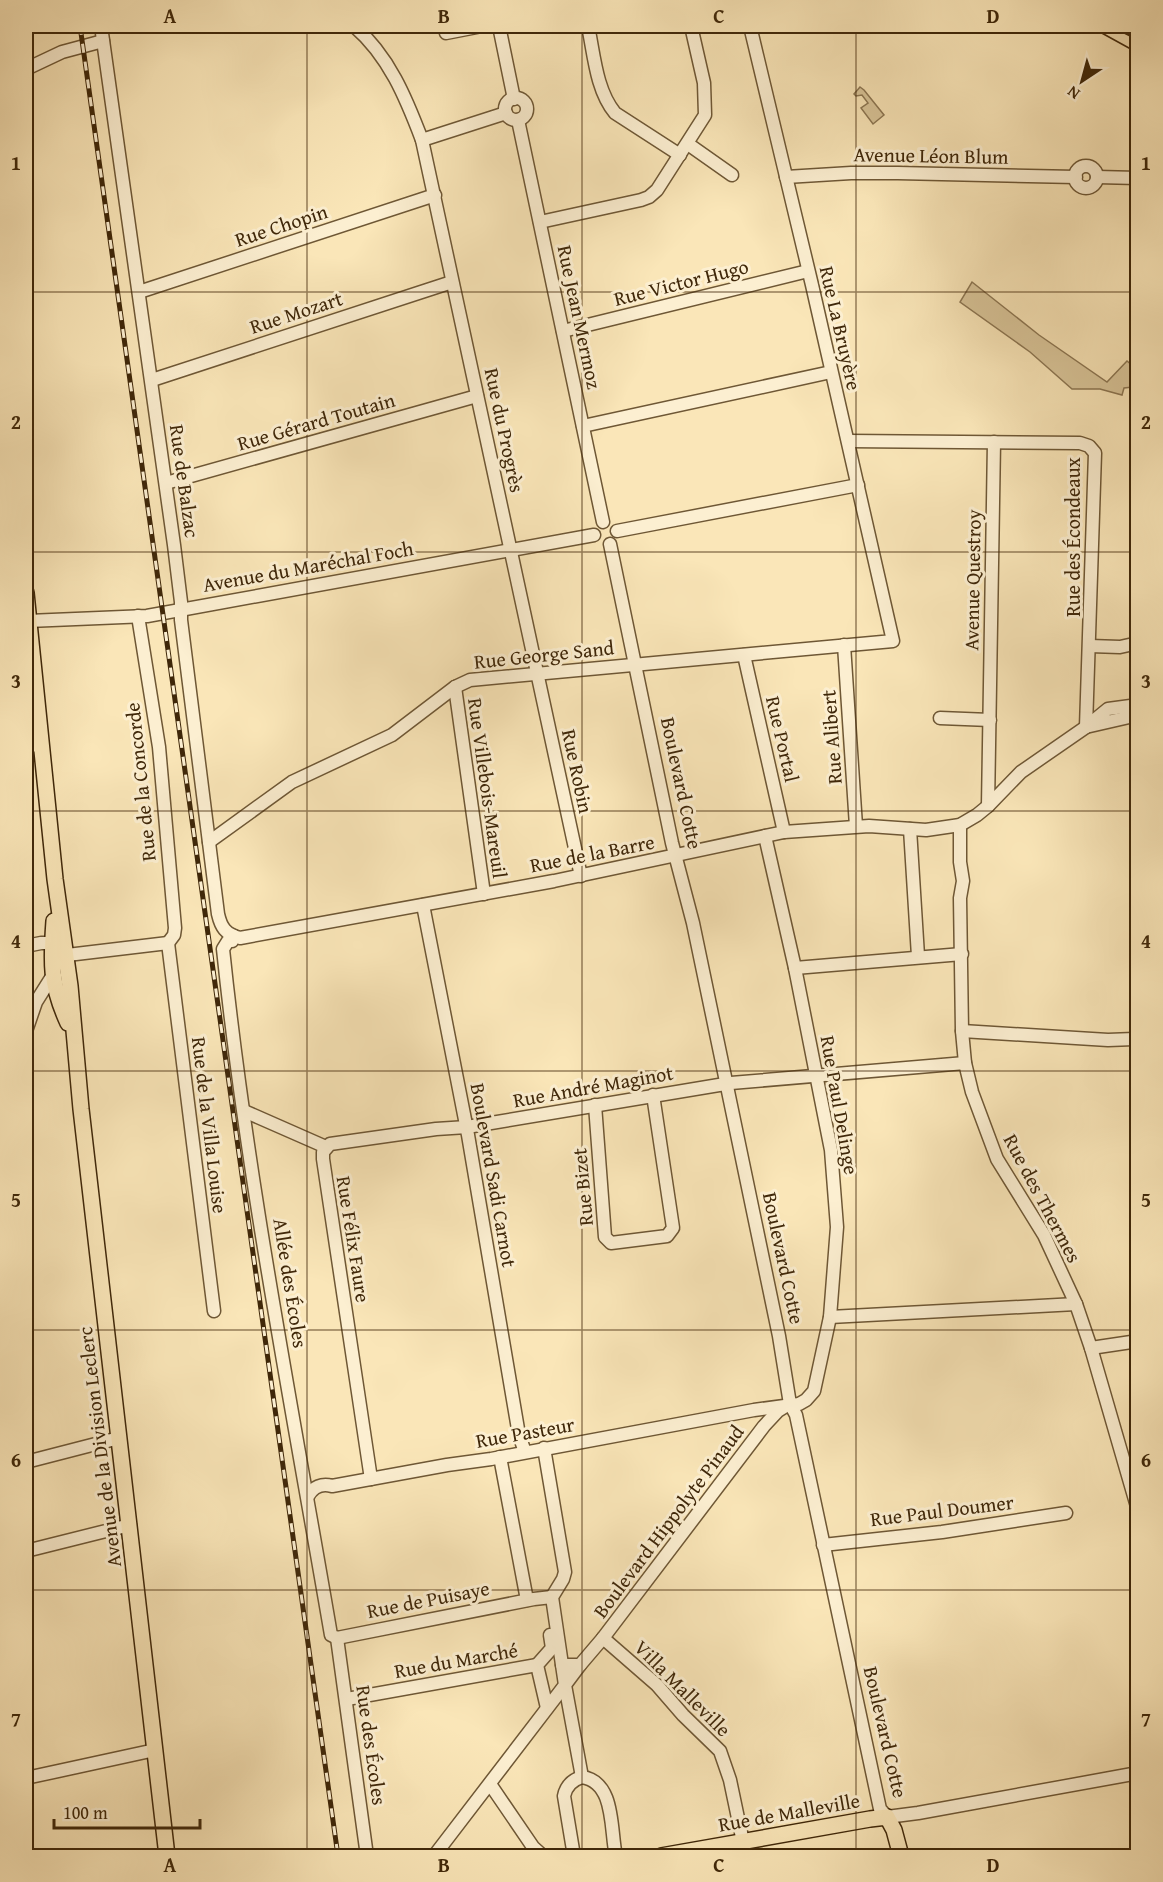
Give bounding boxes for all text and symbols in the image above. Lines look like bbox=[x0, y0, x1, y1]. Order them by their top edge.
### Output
text: A bbox=[164, 1, 177, 30]
text: B bbox=[438, 1, 450, 30]
text: C bbox=[713, 1, 725, 30]
text: D bbox=[986, 1, 1000, 30]
north arrow bbox=[1052, 51, 1112, 111]
text: N bbox=[1062, 80, 1085, 106]
street label: Avenue Léon Blum bbox=[853, 139, 1009, 171]
text: 1 bbox=[11, 148, 21, 177]
text: 1 bbox=[1141, 148, 1151, 177]
street label: Rue Chopin bbox=[231, 196, 331, 254]
street label: Rue Jean Mermoz bbox=[551, 242, 609, 392]
street label: Rue Victor Hugo bbox=[611, 251, 751, 313]
street label: Rue La Bruyère bbox=[813, 263, 869, 393]
street label: Rue Mozart bbox=[246, 283, 346, 341]
street label: Rue du Progrès bbox=[478, 365, 532, 495]
street label: Rue Gérard Toutain bbox=[234, 385, 398, 457]
text: 2 bbox=[11, 407, 21, 436]
text: 2 bbox=[1141, 407, 1151, 436]
street label: Rue de Balzac bbox=[163, 423, 207, 540]
street label: Rue des Écondeaux bbox=[1058, 456, 1087, 617]
street label: Avenue Questroy bbox=[956, 509, 988, 651]
street label: Avenue du Maréchal Foch bbox=[200, 533, 416, 599]
street label: Rue George Sand bbox=[473, 632, 616, 676]
text: 3 bbox=[11, 666, 21, 695]
text: 3 bbox=[1141, 666, 1151, 695]
street label: Rue Alibert bbox=[813, 689, 849, 785]
street label: Rue Portal bbox=[759, 693, 807, 785]
street label: Rue Villebois-Mareuil bbox=[461, 696, 515, 880]
street label: Rue de la Concorde bbox=[117, 701, 163, 863]
street label: Boulevard Cotte bbox=[654, 714, 710, 852]
street label: Rue Robin bbox=[555, 726, 601, 816]
street label: Rue de la Barre bbox=[527, 827, 657, 879]
text: 4 bbox=[11, 926, 21, 955]
text: 4 bbox=[1141, 926, 1151, 955]
street label: Rue Paul Delinge bbox=[814, 1033, 866, 1177]
street label: Rue de la Villa Louise bbox=[185, 1035, 235, 1215]
street label: Rue André Maginot bbox=[511, 1058, 675, 1114]
street label: Boulevard Sadi Carnot bbox=[464, 1081, 524, 1269]
street label: Rue des Thermes bbox=[997, 1128, 1089, 1268]
street label: Rue Bizet bbox=[564, 1147, 600, 1227]
street label: Rue Félix Faure bbox=[330, 1174, 378, 1304]
text: 5 bbox=[11, 1185, 21, 1214]
text: 5 bbox=[1141, 1185, 1151, 1214]
street label: Boulevard Cotte bbox=[756, 1189, 812, 1327]
street label: Allée des Écoles bbox=[266, 1216, 316, 1350]
street label: Avenue de la Division Leclerc bbox=[70, 1325, 128, 1569]
street label: Rue Pasteur bbox=[473, 1409, 577, 1455]
street label: Boulevard Hippolyte Pinaud bbox=[586, 1418, 751, 1624]
text: 6 bbox=[11, 1445, 21, 1474]
text: 6 bbox=[1141, 1445, 1151, 1474]
street label: Rue Paul Doumer bbox=[869, 1487, 1015, 1533]
street label: Rue de Puisaye bbox=[364, 1573, 492, 1625]
street label: Villa Malleville bbox=[628, 1633, 738, 1743]
street label: Rue du Marché bbox=[392, 1635, 520, 1685]
street label: Boulevard Cotte bbox=[857, 1663, 915, 1801]
street label: Rue des Écoles bbox=[349, 1683, 395, 1807]
text: 7 bbox=[11, 1704, 21, 1733]
text: 7 bbox=[1141, 1704, 1151, 1733]
street label: Rue de Malleville bbox=[716, 1785, 862, 1839]
scale bar bbox=[54, 1792, 200, 1830]
text: 100 m bbox=[63, 1799, 108, 1826]
text: A bbox=[164, 1850, 177, 1879]
text: B bbox=[438, 1850, 450, 1879]
text: C bbox=[713, 1850, 725, 1879]
text: D bbox=[986, 1850, 1000, 1879]

